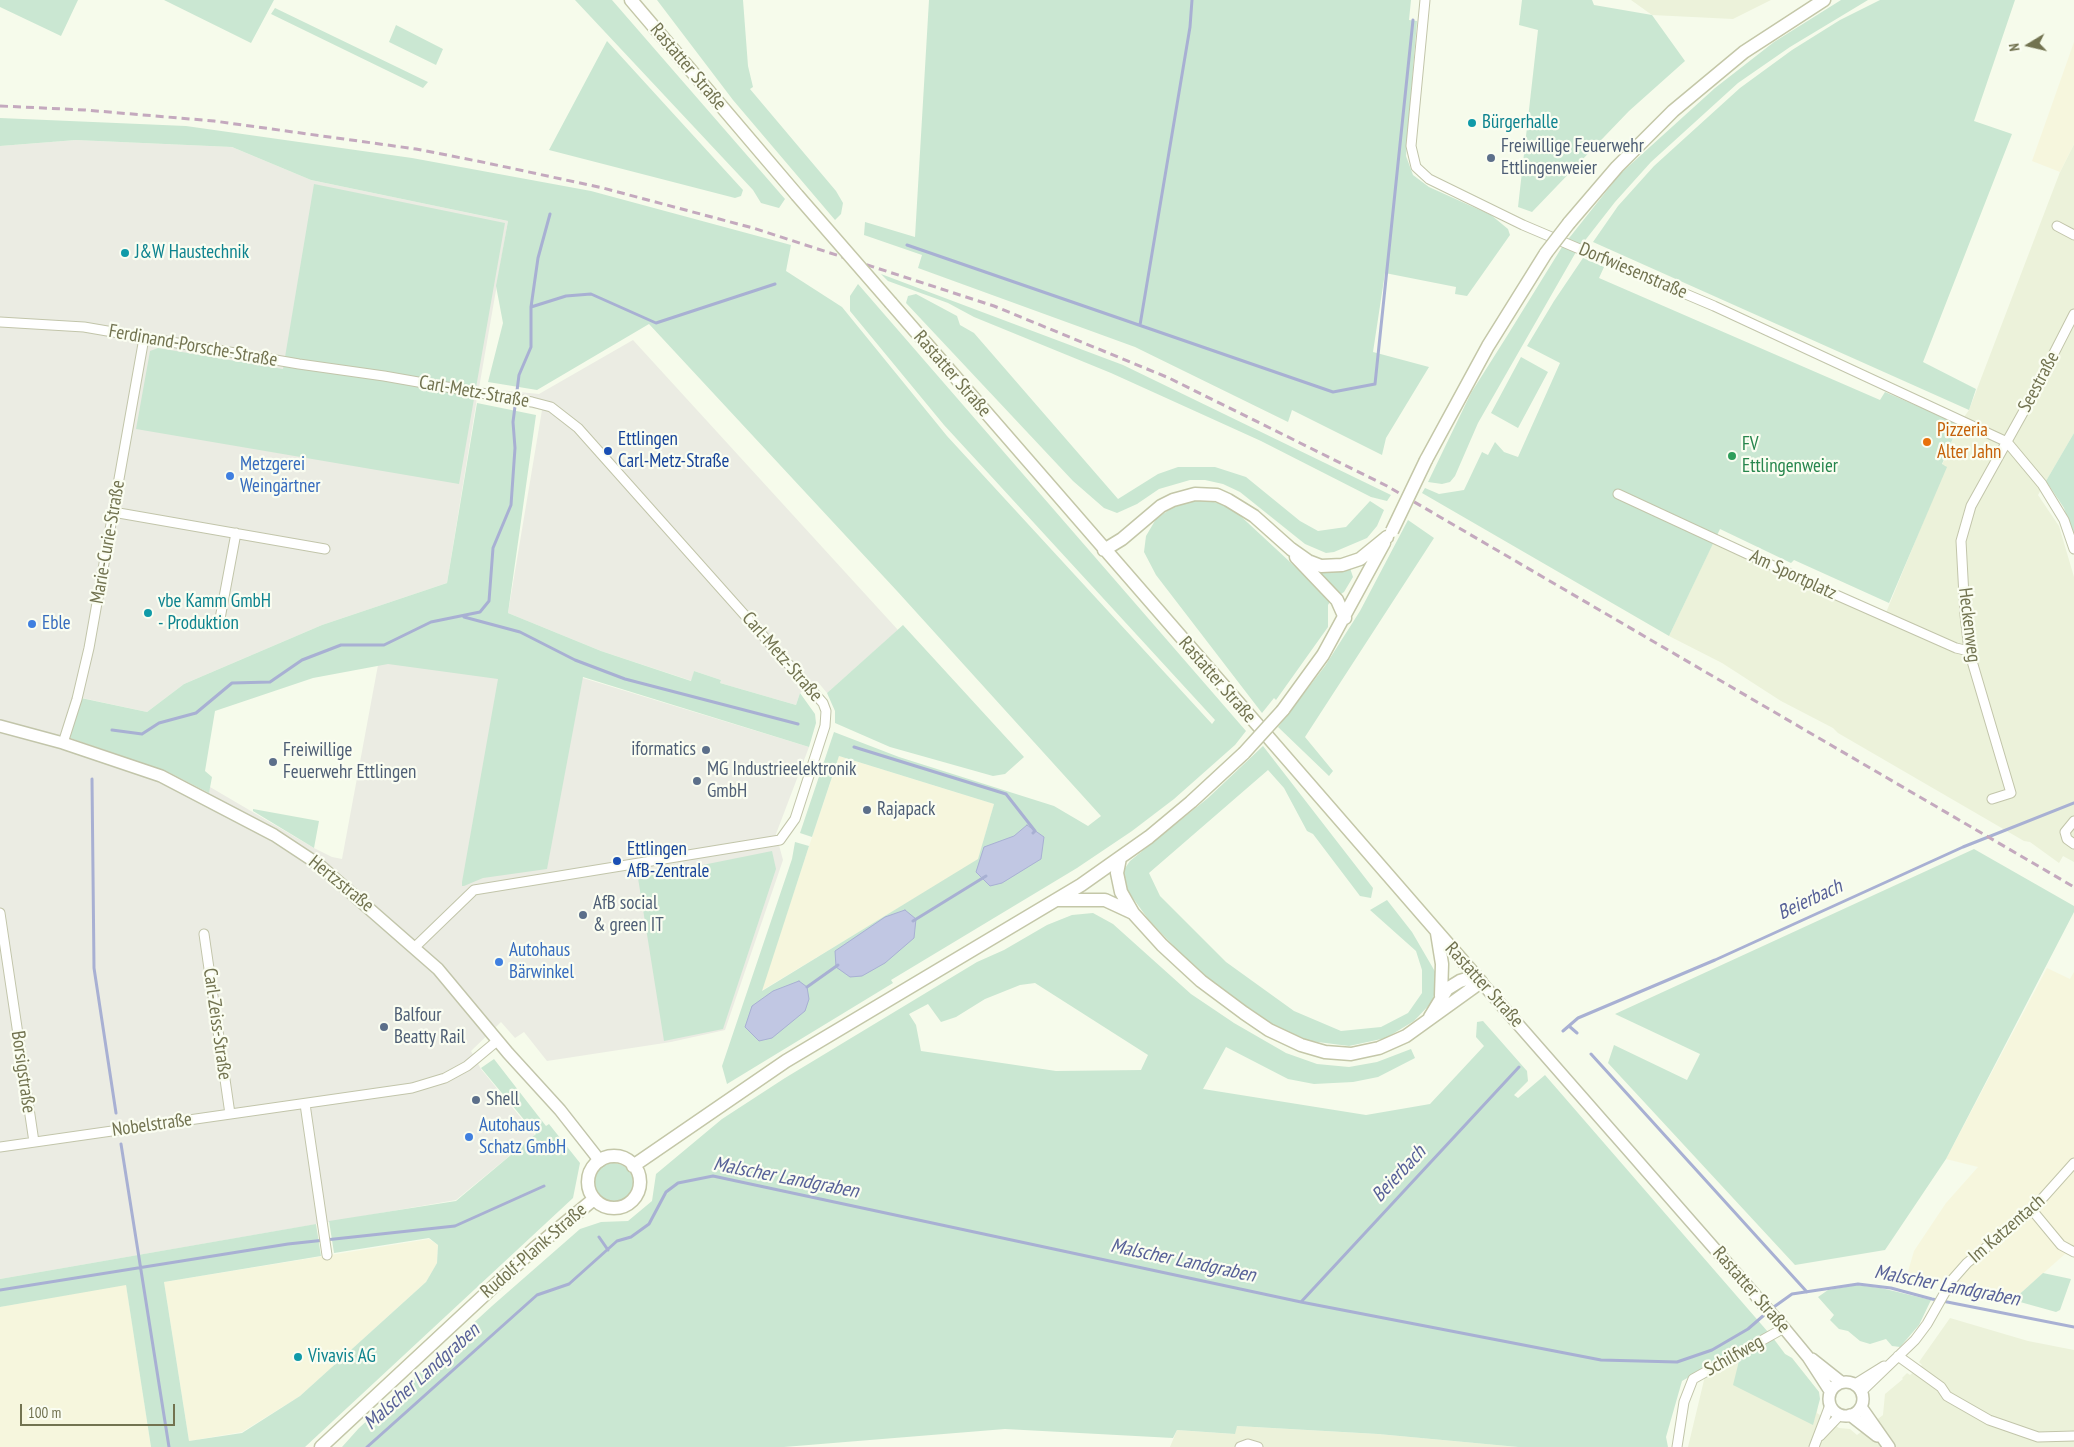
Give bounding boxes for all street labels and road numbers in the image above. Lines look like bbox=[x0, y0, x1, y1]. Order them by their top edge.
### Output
street label: Rastatter Straße bbox=[645, 19, 731, 115]
street label: Dorfwiesenstraße bbox=[1575, 238, 1691, 304]
street label: Ferdinand-Porsche-Straße bbox=[107, 320, 279, 372]
street label: Rastatter Straße bbox=[908, 326, 996, 422]
street label: Seestraße bbox=[2014, 348, 2064, 416]
street label: Carl-Metz-Straße bbox=[417, 371, 531, 413]
street label: Marie-Curie-Straße bbox=[86, 478, 130, 606]
street label: Am Sportplatz bbox=[1746, 545, 1840, 605]
street label: Heckenweg bbox=[1953, 586, 1985, 664]
street label: Carl-Metz-Straße bbox=[737, 607, 827, 707]
street label: Rastatter Straße bbox=[1173, 632, 1261, 728]
street label: Hertzstraße bbox=[304, 851, 378, 917]
street label: Rastatter Straße bbox=[1440, 938, 1528, 1032]
street label: Carl-Zeiss-Straße bbox=[198, 967, 236, 1081]
street label: Borsigstraße bbox=[6, 1029, 40, 1115]
street label: Nobelstraße bbox=[111, 1108, 193, 1142]
street label: Im Katzentach bbox=[1964, 1190, 2050, 1268]
street label: Rudolf-Plank-Straße bbox=[476, 1199, 592, 1303]
street label: Rastatter Straße bbox=[1707, 1242, 1795, 1338]
street label: Schilfweg bbox=[1701, 1331, 1767, 1381]

